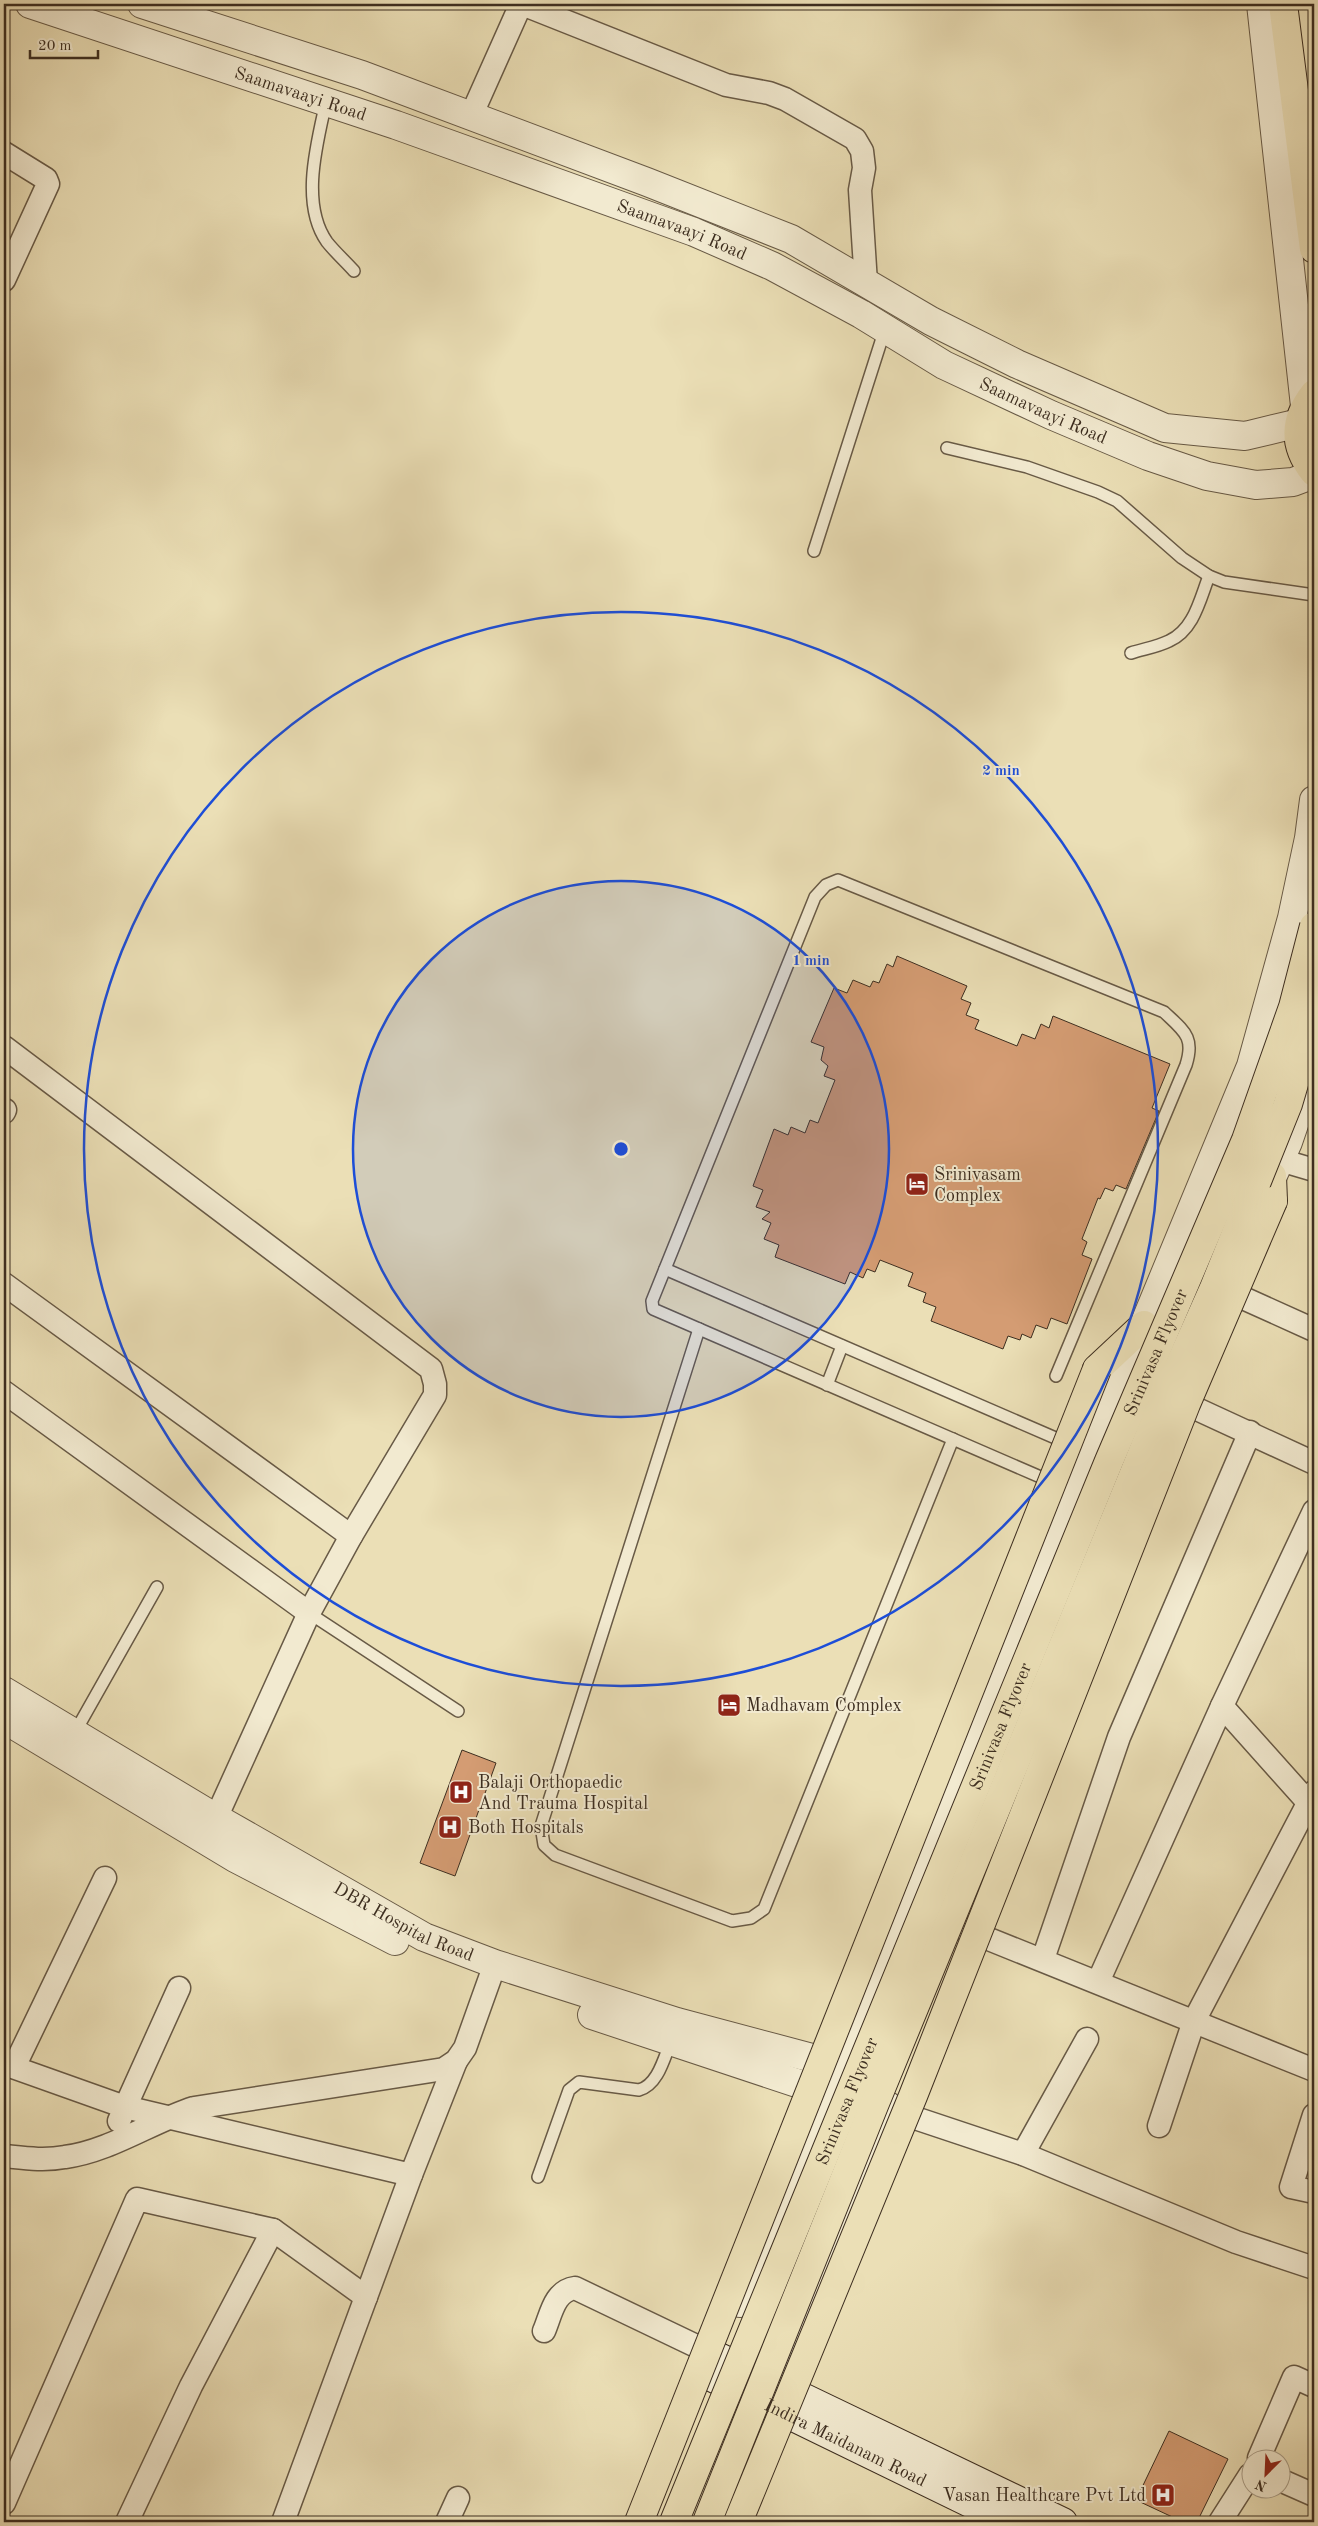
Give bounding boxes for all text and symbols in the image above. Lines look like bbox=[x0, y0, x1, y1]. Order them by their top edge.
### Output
scale bar bbox=[30, 28, 98, 60]
text: 20 m bbox=[38, 39, 72, 54]
street label: Saamavaayi Road bbox=[232, 64, 368, 125]
street label: Saamavaayi Road bbox=[614, 197, 749, 264]
street label: Saamavaayi Road bbox=[976, 375, 1109, 448]
text: 2 min bbox=[982, 764, 1020, 779]
text: 1 min bbox=[792, 954, 830, 969]
centre of rings bbox=[612, 1140, 630, 1158]
place label: Srinivasam Complex bbox=[934, 1166, 1021, 1205]
hotel icon: Srinivasam Complex bbox=[904, 1171, 930, 1197]
street label: Srinivasa Flyover bbox=[1121, 1286, 1192, 1419]
street label: Srinivasa Flyover bbox=[967, 1660, 1036, 1793]
hotel icon: Madhavam Complex bbox=[716, 1692, 742, 1718]
place label: Madhavam Complex bbox=[746, 1697, 902, 1715]
place label: Balaji Orthopaedic And Trauma Hospital bbox=[478, 1774, 648, 1813]
hospital icon: Balaji Orthopaedic And Trauma Hospital bbox=[448, 1779, 474, 1805]
hospital icon: Both Hospitals bbox=[437, 1814, 463, 1840]
place label: Both Hospitals bbox=[468, 1819, 584, 1837]
street label: DBR Hospital Road bbox=[330, 1879, 476, 1965]
street label: Srinivasa Flyover bbox=[813, 2035, 882, 2168]
street label: Indira Maidanam Road bbox=[761, 2396, 929, 2490]
north arrow bbox=[1240, 2448, 1290, 2498]
text: N bbox=[1253, 2476, 1269, 2494]
hospital icon: Vasan Healthcare Pvt Ltd bbox=[1150, 2482, 1176, 2508]
place label: Vasan Healthcare Pvt Ltd bbox=[943, 2487, 1146, 2505]

